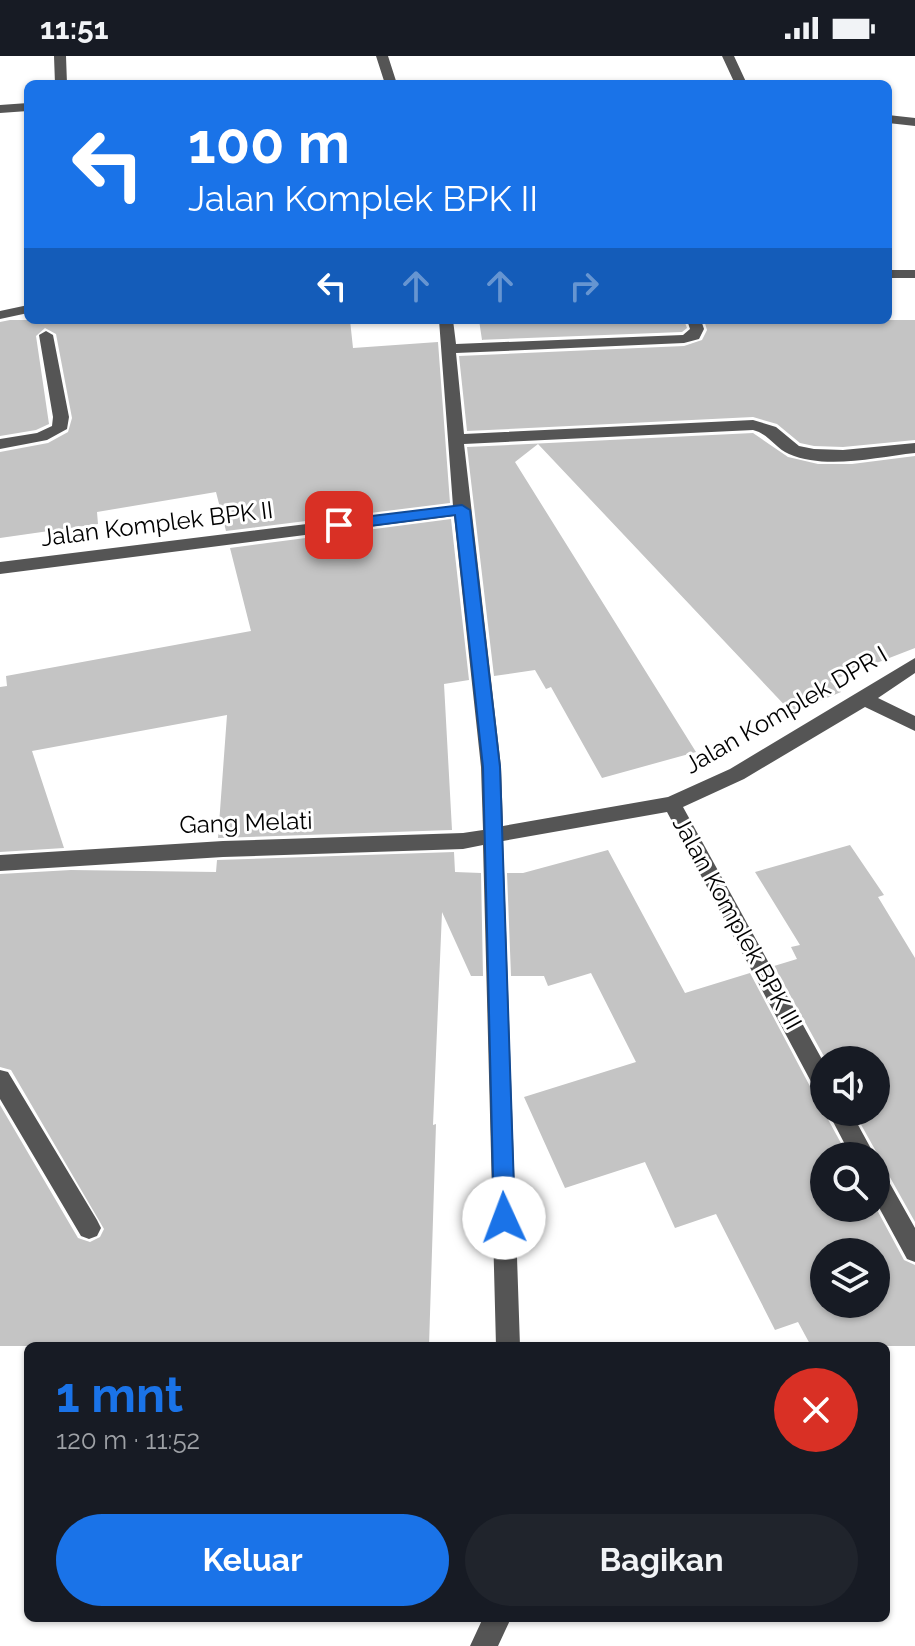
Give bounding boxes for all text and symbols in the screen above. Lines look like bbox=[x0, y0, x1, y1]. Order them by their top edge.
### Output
text: 11:51 bbox=[40, 11, 109, 46]
text: 100 m bbox=[188, 110, 350, 176]
icon: left bbox=[56, 112, 160, 216]
text: Jalan Komplek BPK II bbox=[188, 177, 538, 219]
icon: left bbox=[310, 264, 354, 308]
icon: ahead bbox=[394, 264, 438, 308]
icon: ahead bbox=[478, 264, 522, 308]
icon: right bbox=[562, 264, 606, 308]
pin bbox=[305, 491, 373, 559]
street label: Jalan Komplek BPK II bbox=[39, 495, 275, 552]
icon: arrive bbox=[317, 503, 361, 547]
street label: Jalan Komplek DPR I bbox=[679, 640, 892, 779]
street label: Gang Melati bbox=[179, 806, 313, 839]
street label: Jalan Komplek BPK III bbox=[667, 811, 808, 1035]
map controls bbox=[810, 1046, 890, 1318]
button: sound bbox=[810, 1046, 890, 1126]
button: search bbox=[810, 1142, 890, 1222]
position arrow bbox=[462, 1176, 546, 1260]
button: layers bbox=[810, 1238, 890, 1318]
text: 1 mnt bbox=[56, 1367, 183, 1423]
button: close bbox=[774, 1368, 858, 1452]
text: 120 m · 11:52 bbox=[56, 1425, 200, 1455]
button: Keluar bbox=[56, 1514, 449, 1606]
button: Bagikan bbox=[465, 1514, 858, 1606]

